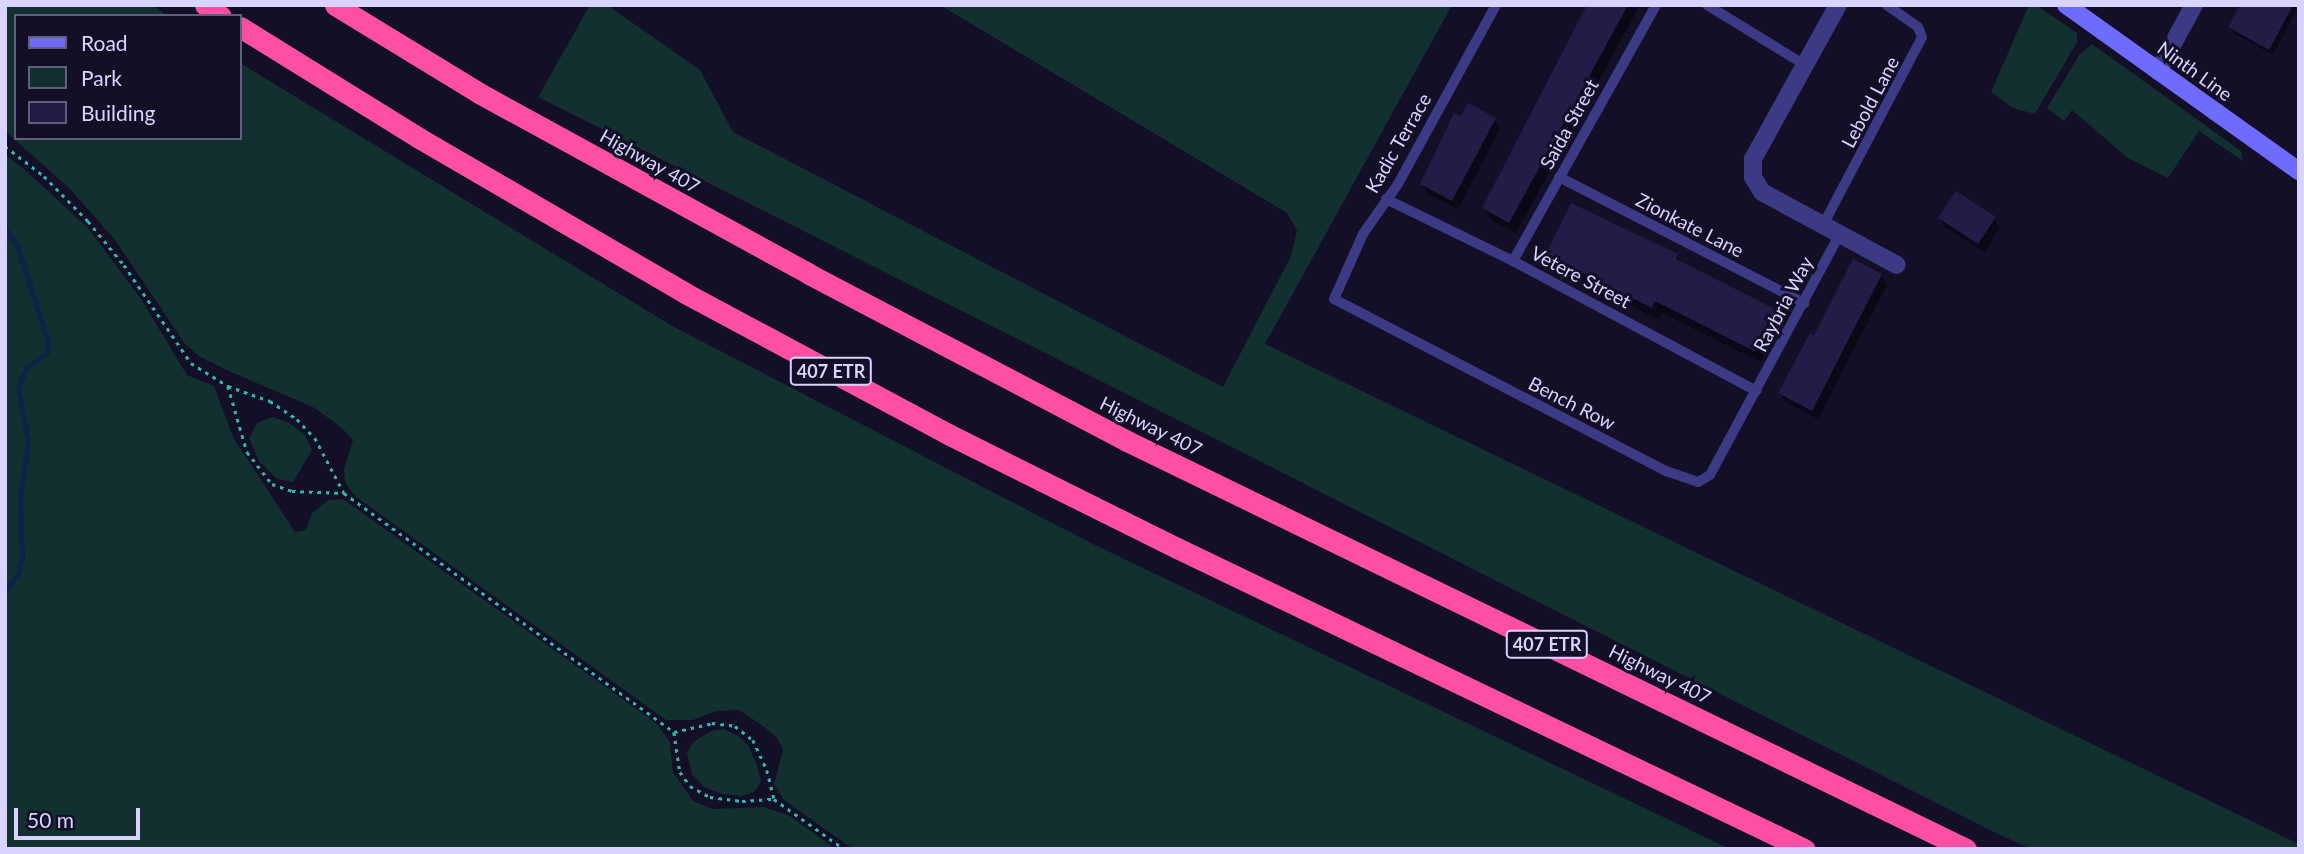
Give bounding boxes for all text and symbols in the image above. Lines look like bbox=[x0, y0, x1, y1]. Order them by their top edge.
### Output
legend bbox=[14, 14, 242, 140]
text: Road bbox=[81, 30, 128, 55]
street label: Ninth Line bbox=[2153, 36, 2237, 106]
street label: Lebold Lane bbox=[1836, 52, 1904, 152]
text: Park bbox=[81, 65, 122, 90]
street label: Saida Street bbox=[1535, 75, 1603, 173]
street label: Kadic Terrace bbox=[1360, 89, 1436, 197]
text: Building bbox=[81, 100, 156, 125]
street label: Highway 407 bbox=[596, 124, 704, 198]
street label: Zionkate Lane bbox=[1632, 188, 1748, 262]
street label: Vetere Street bbox=[1527, 241, 1635, 313]
street label: Raybria Way bbox=[1748, 252, 1818, 356]
road number: 407 ETR bbox=[789, 356, 873, 386]
street label: Bench Row bbox=[1525, 371, 1619, 435]
street label: Highway 407 bbox=[1096, 391, 1206, 461]
road number: 407 ETR bbox=[1505, 630, 1589, 658]
street label: Highway 407 bbox=[1605, 639, 1715, 709]
scale bar bbox=[18, 794, 144, 838]
text: 50 m bbox=[27, 807, 74, 832]

